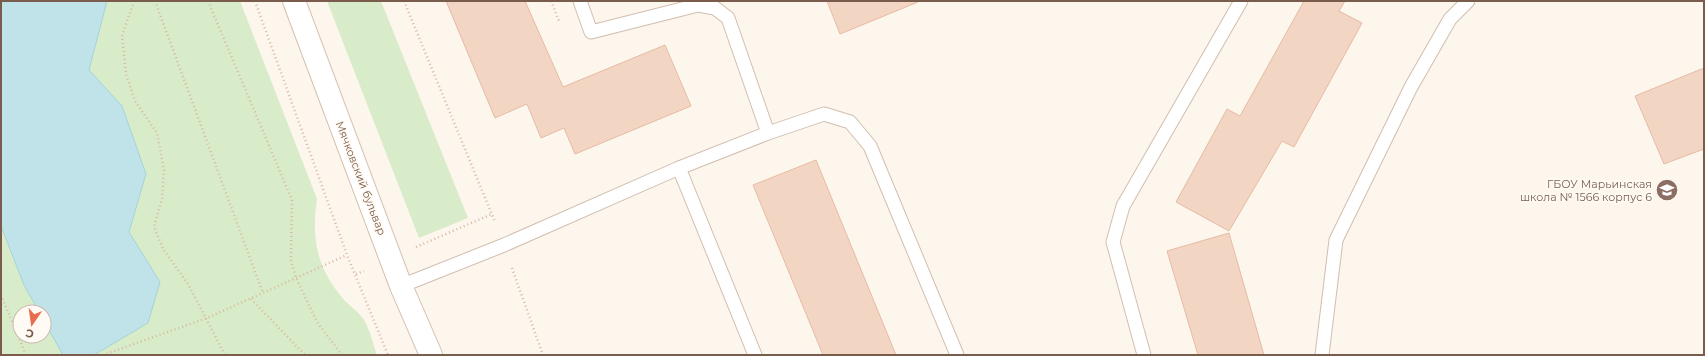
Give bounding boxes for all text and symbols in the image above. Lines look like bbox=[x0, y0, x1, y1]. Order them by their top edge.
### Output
street label: Мячковский бульвар bbox=[333, 119, 389, 237]
place label: ГБОУ Марьинская школа № 1566 корпус 6 bbox=[1520, 177, 1652, 204]
school or university icon: ГБОУ Марьинская школа № 1566 корпус 6 bbox=[1654, 177, 1680, 203]
north arrow bbox=[12, 304, 52, 344]
text: С bbox=[24, 326, 35, 341]

